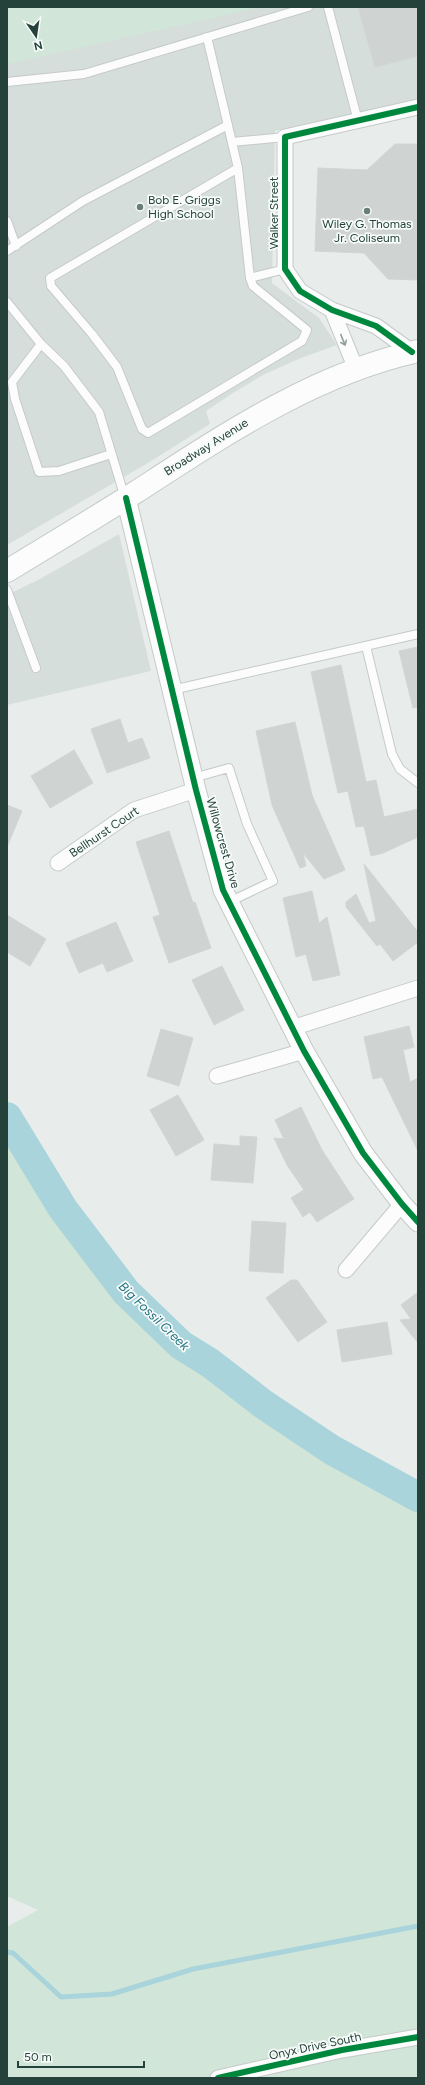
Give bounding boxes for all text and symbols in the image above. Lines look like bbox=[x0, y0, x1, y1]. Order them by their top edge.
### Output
north arrow bbox=[16, 16, 56, 56]
text: N bbox=[33, 38, 44, 53]
street label: Walker Street bbox=[267, 176, 281, 249]
place label: Bob E. Griggs High School bbox=[148, 193, 221, 221]
marker: Bob E. Griggs High School bbox=[135, 202, 145, 212]
marker: Wiley G. Thomas Jr. Coliseum bbox=[362, 206, 372, 216]
place label: Wiley G. Thomas Jr. Coliseum bbox=[322, 217, 412, 245]
one-way arrow bbox=[340, 333, 348, 345]
street label: Broadway Avenue bbox=[161, 415, 251, 479]
street label: Willowcrest Drive bbox=[203, 796, 243, 890]
street label: Bellhurst Court bbox=[67, 803, 142, 860]
water label: Big Fossil Creek bbox=[116, 1279, 193, 1354]
street label: Onyx Drive South bbox=[268, 2029, 363, 2063]
scale bar bbox=[18, 2043, 144, 2069]
text: 50 m bbox=[24, 2050, 52, 2064]

